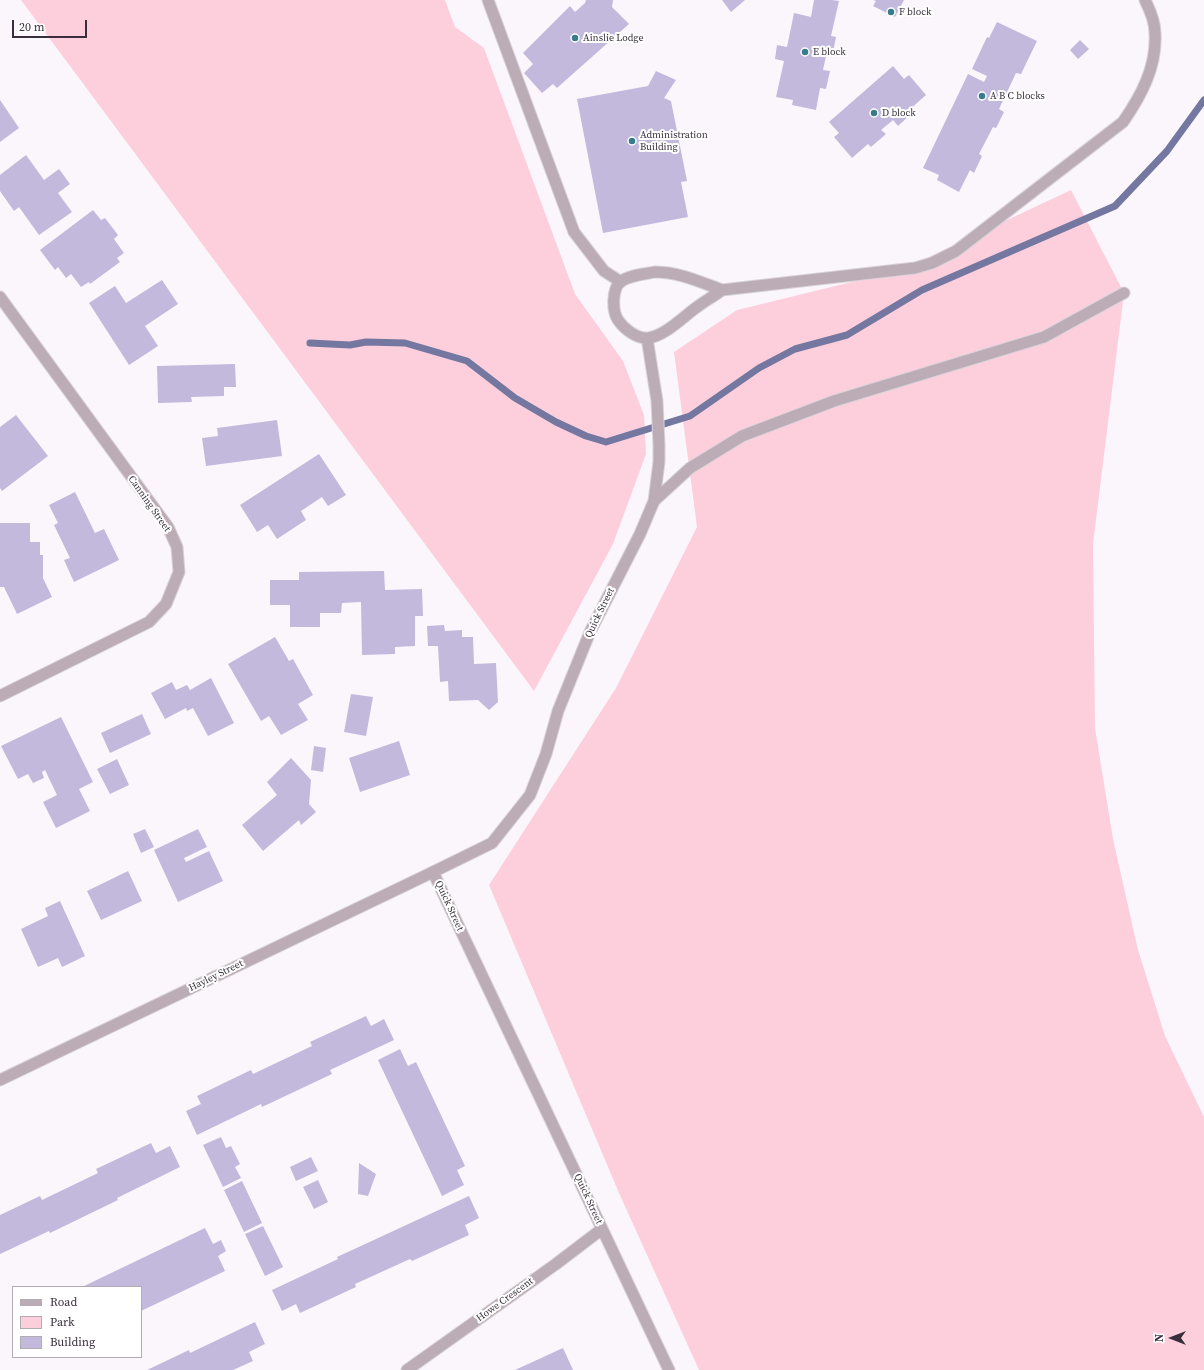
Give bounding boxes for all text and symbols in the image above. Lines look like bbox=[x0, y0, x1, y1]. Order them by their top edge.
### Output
place label: F block bbox=[899, 6, 931, 18]
marker: F block bbox=[886, 7, 896, 17]
scale bar bbox=[14, 12, 89, 38]
text: 20 m bbox=[19, 19, 45, 35]
place label: Ainslie Lodge bbox=[583, 32, 644, 44]
marker: Ainslie Lodge bbox=[570, 33, 580, 43]
place label: E block bbox=[813, 46, 846, 58]
marker: E block bbox=[800, 47, 810, 57]
place label: A B C blocks bbox=[990, 90, 1045, 102]
marker: A B C blocks bbox=[977, 91, 987, 101]
place label: D block bbox=[882, 107, 916, 119]
marker: D block bbox=[869, 108, 879, 118]
place label: Administration Building bbox=[640, 129, 708, 152]
marker: Administration Building bbox=[627, 136, 637, 146]
street label: Canning Street bbox=[125, 474, 173, 534]
street label: Quick Street bbox=[583, 586, 617, 640]
street label: Quick Street bbox=[432, 879, 466, 933]
street label: Hayley Street bbox=[187, 958, 245, 994]
street label: Quick Street bbox=[571, 1172, 605, 1226]
street label: Howe Crescent bbox=[474, 1275, 536, 1325]
legend bbox=[12, 1286, 142, 1358]
text: Road bbox=[50, 1294, 77, 1310]
text: Park bbox=[50, 1314, 75, 1330]
north arrow bbox=[1152, 1318, 1192, 1358]
text: Building bbox=[50, 1334, 95, 1350]
text: N bbox=[1152, 1334, 1167, 1342]

